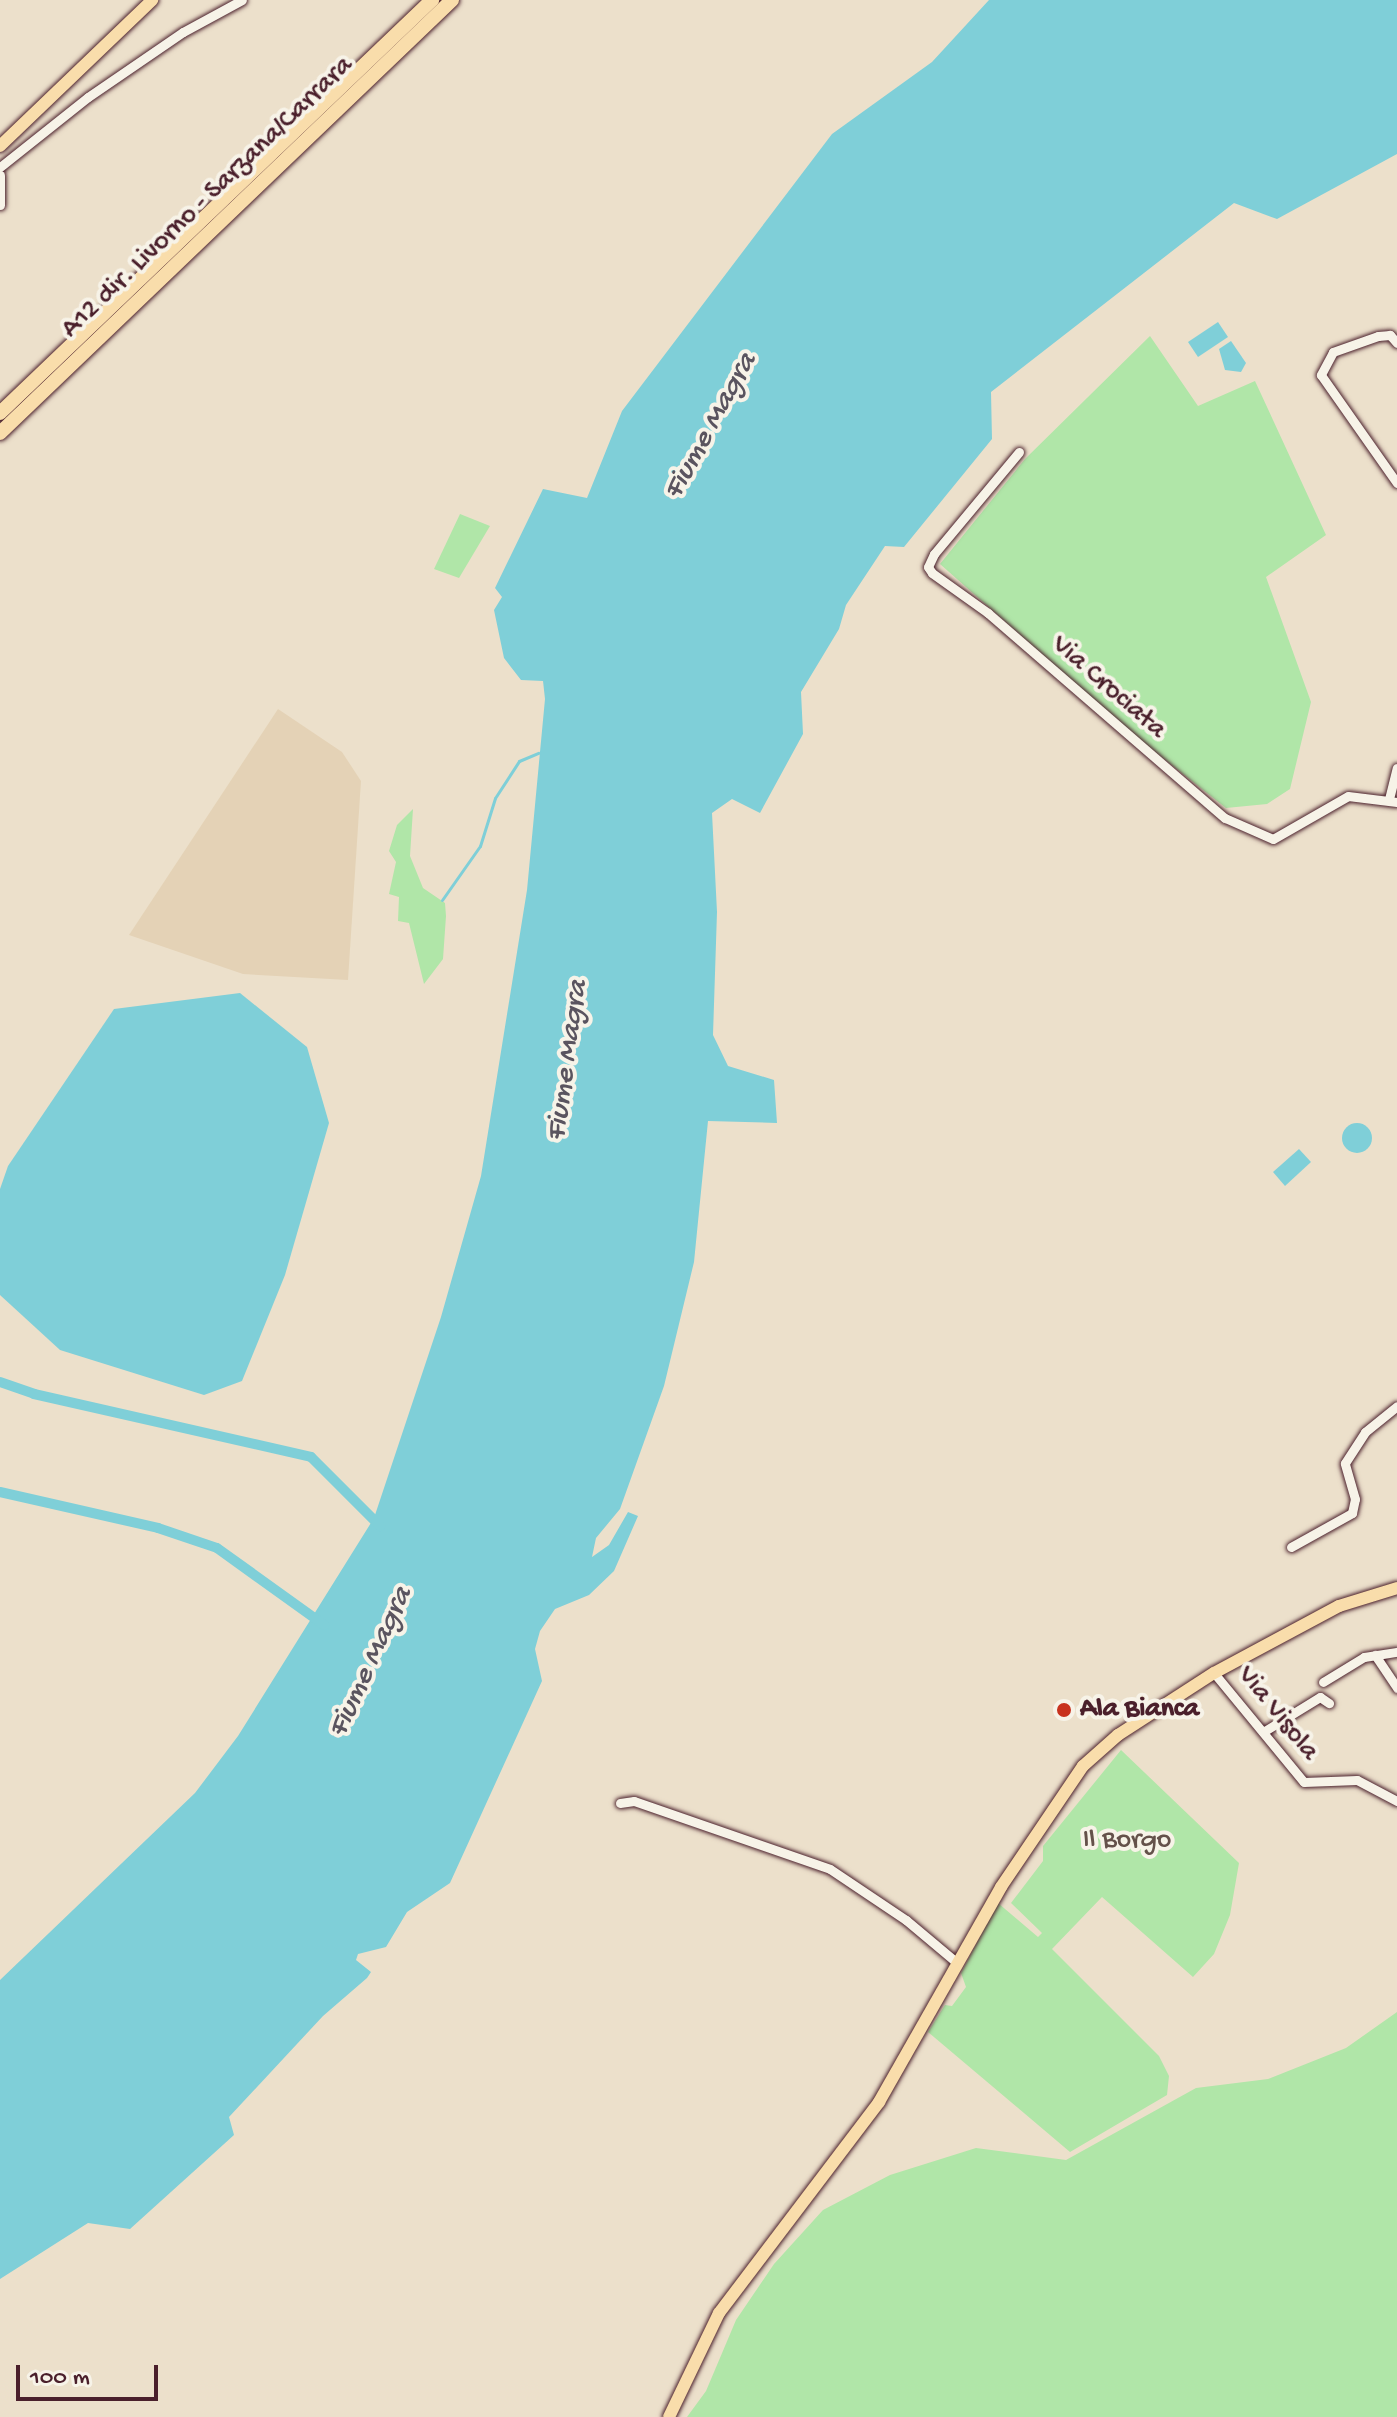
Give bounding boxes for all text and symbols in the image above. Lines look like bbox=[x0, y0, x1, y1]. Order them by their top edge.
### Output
street label: A12 dir. Livorno - Sarzana/Carrara bbox=[55, 50, 361, 346]
water label: Fiume Magra bbox=[657, 348, 767, 506]
street label: Via Crociata bbox=[1044, 629, 1172, 747]
water label: Fiume Magra bbox=[540, 978, 598, 1144]
water label: Fiume Magra bbox=[322, 1582, 422, 1744]
street label: Via Visola bbox=[1229, 1660, 1325, 1768]
place label: Ala Bianca bbox=[1080, 1693, 1199, 1727]
marker: Ala Bianca bbox=[1055, 1701, 1073, 1719]
park label: Il Borgo bbox=[1083, 1824, 1171, 1858]
scale bar bbox=[20, 2349, 162, 2399]
text: 100 m bbox=[30, 2364, 90, 2393]

